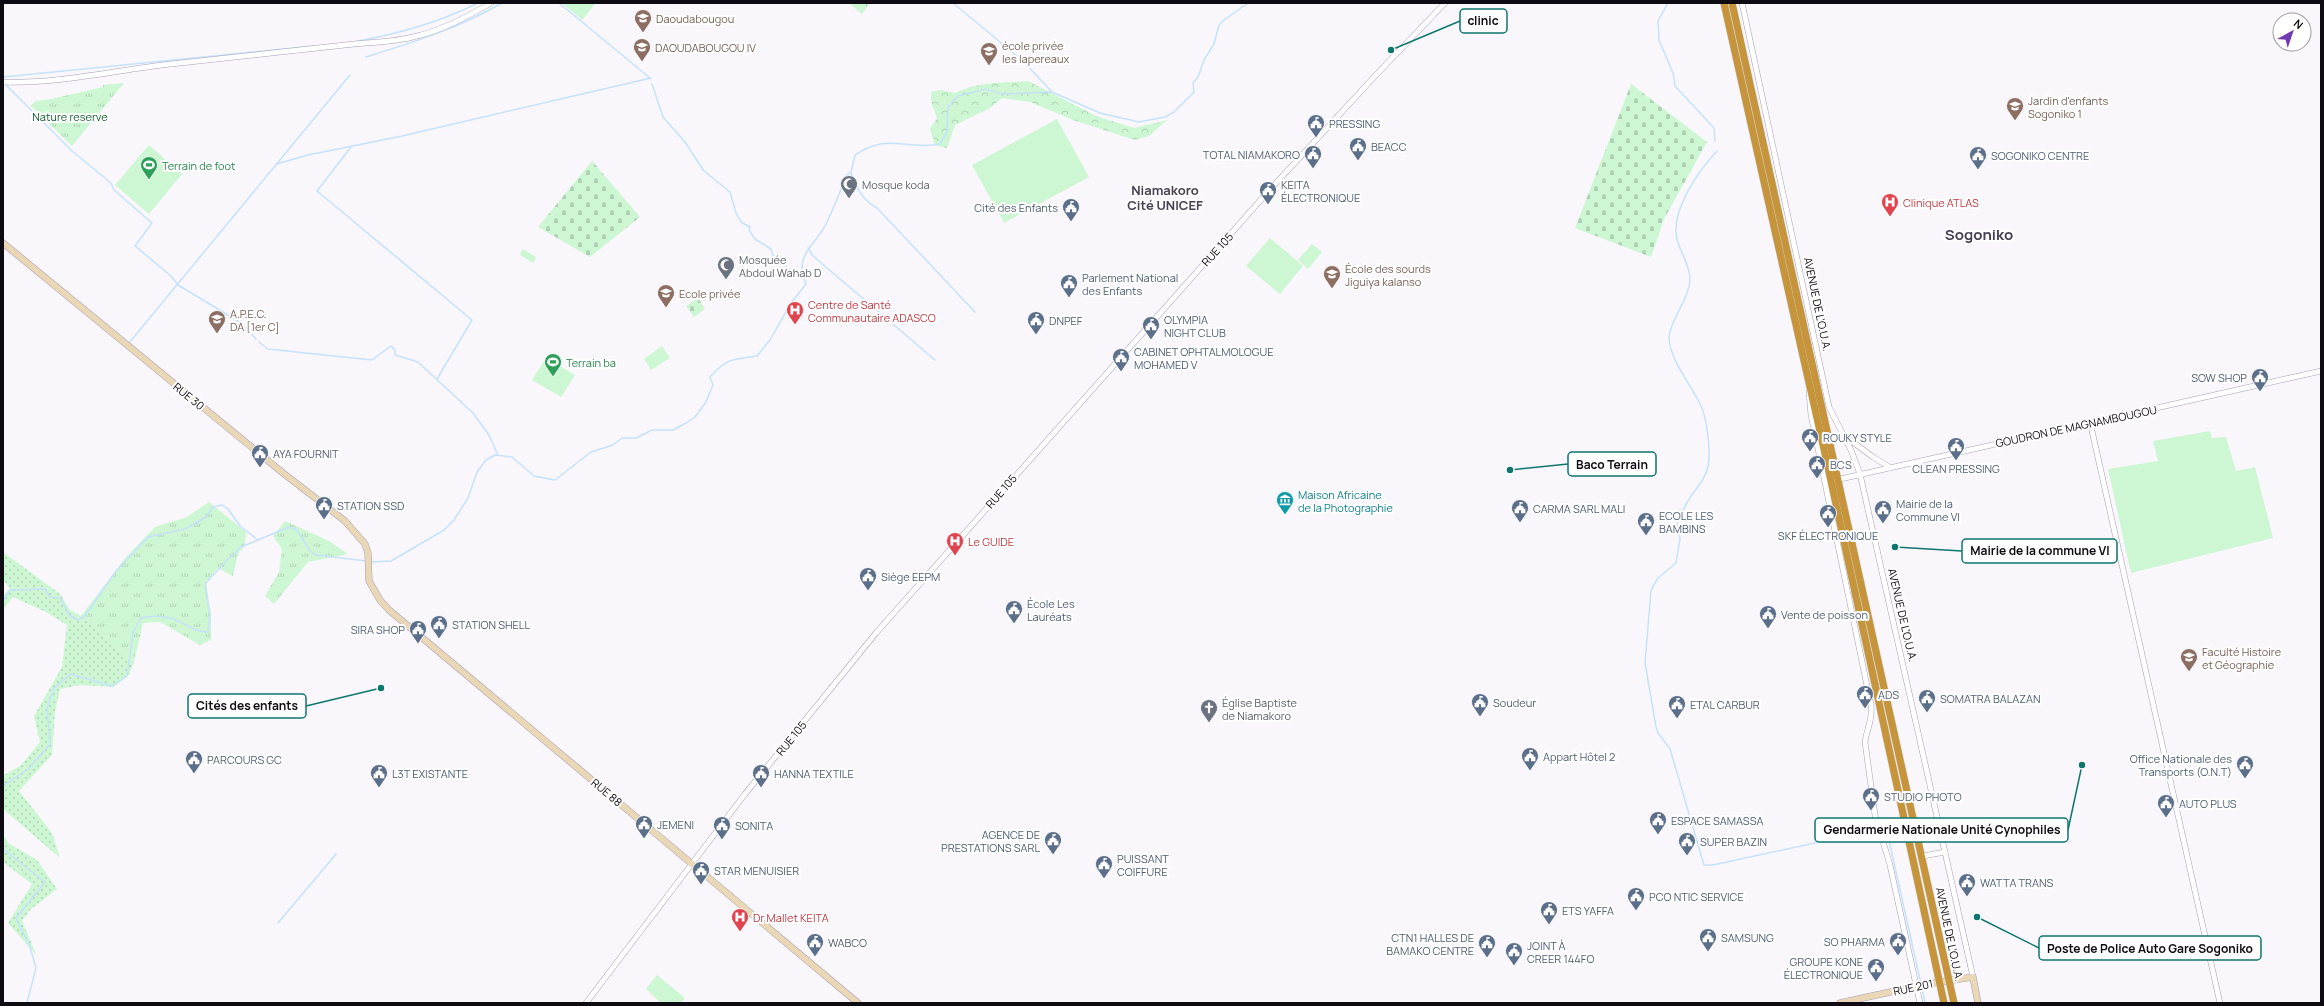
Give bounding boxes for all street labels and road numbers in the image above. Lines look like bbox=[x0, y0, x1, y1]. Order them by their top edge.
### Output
street label: RUE 105 bbox=[1198, 229, 1236, 269]
street label: AVENUE DE L'O.U.A. bbox=[1801, 256, 1835, 352]
street label: RUE 30 bbox=[170, 379, 208, 413]
street label: GOUDRON DE MAGNAMBOUGOU bbox=[1994, 402, 2158, 450]
street label: RUE 105 bbox=[982, 471, 1020, 511]
street label: AVENUE DE L'O.U.A. bbox=[1885, 567, 1921, 663]
street label: RUE 105 bbox=[772, 718, 810, 758]
street label: RUE 88 bbox=[588, 775, 626, 809]
street label: AVENUE DE L'O.U.A. bbox=[1933, 886, 1967, 982]
street label: RUE 201 bbox=[1892, 975, 1934, 999]

